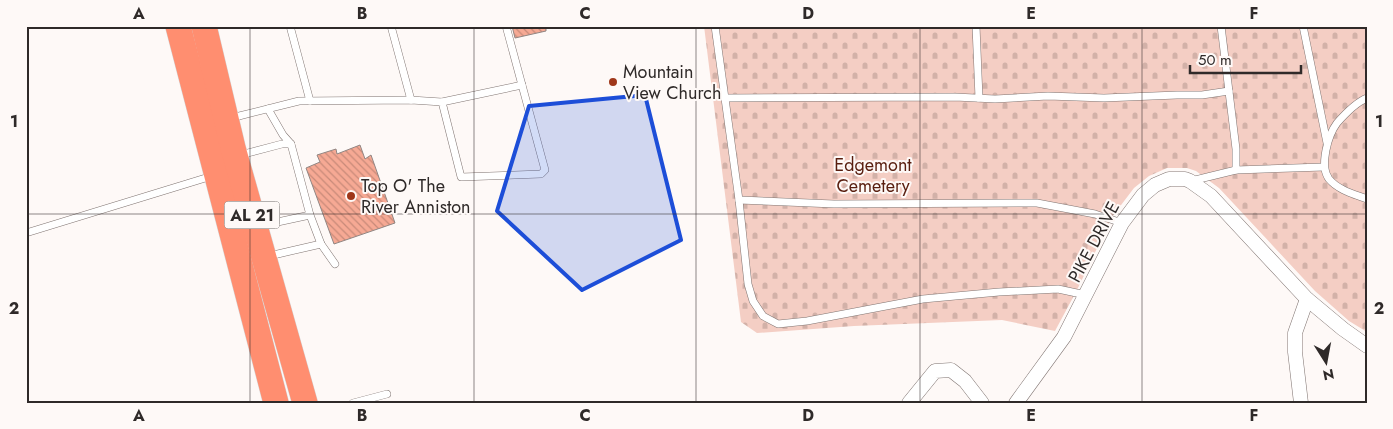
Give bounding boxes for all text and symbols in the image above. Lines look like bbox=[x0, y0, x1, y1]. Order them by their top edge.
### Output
text: A bbox=[132, 2, 145, 25]
text: B bbox=[357, 2, 367, 25]
text: C bbox=[579, 2, 591, 25]
text: D bbox=[802, 2, 814, 25]
text: E bbox=[1026, 2, 1036, 25]
text: F bbox=[1250, 2, 1258, 25]
scale bar bbox=[1190, 42, 1302, 74]
text: 50 m bbox=[1198, 49, 1232, 71]
place label: Mountain View Church bbox=[623, 59, 721, 106]
marker: Mountain View Church bbox=[607, 76, 619, 88]
text: 1 bbox=[10, 110, 18, 133]
text: 1 bbox=[1375, 110, 1383, 133]
park label: Edgemont Cemetery bbox=[834, 152, 912, 199]
place label: Top O' The River Anniston bbox=[361, 173, 471, 220]
marker: Top O' The River Anniston bbox=[345, 190, 357, 202]
street label: PIKE DRIVE bbox=[1062, 197, 1126, 287]
road number: AL 21 bbox=[224, 202, 280, 228]
text: 2 bbox=[9, 297, 19, 320]
text: 2 bbox=[1374, 297, 1384, 320]
north arrow bbox=[1300, 336, 1350, 386]
text: N bbox=[1321, 364, 1336, 386]
text: A bbox=[132, 404, 145, 427]
text: B bbox=[357, 404, 367, 427]
text: C bbox=[579, 404, 591, 427]
text: D bbox=[802, 404, 814, 427]
text: E bbox=[1026, 404, 1036, 427]
text: F bbox=[1250, 404, 1258, 427]

